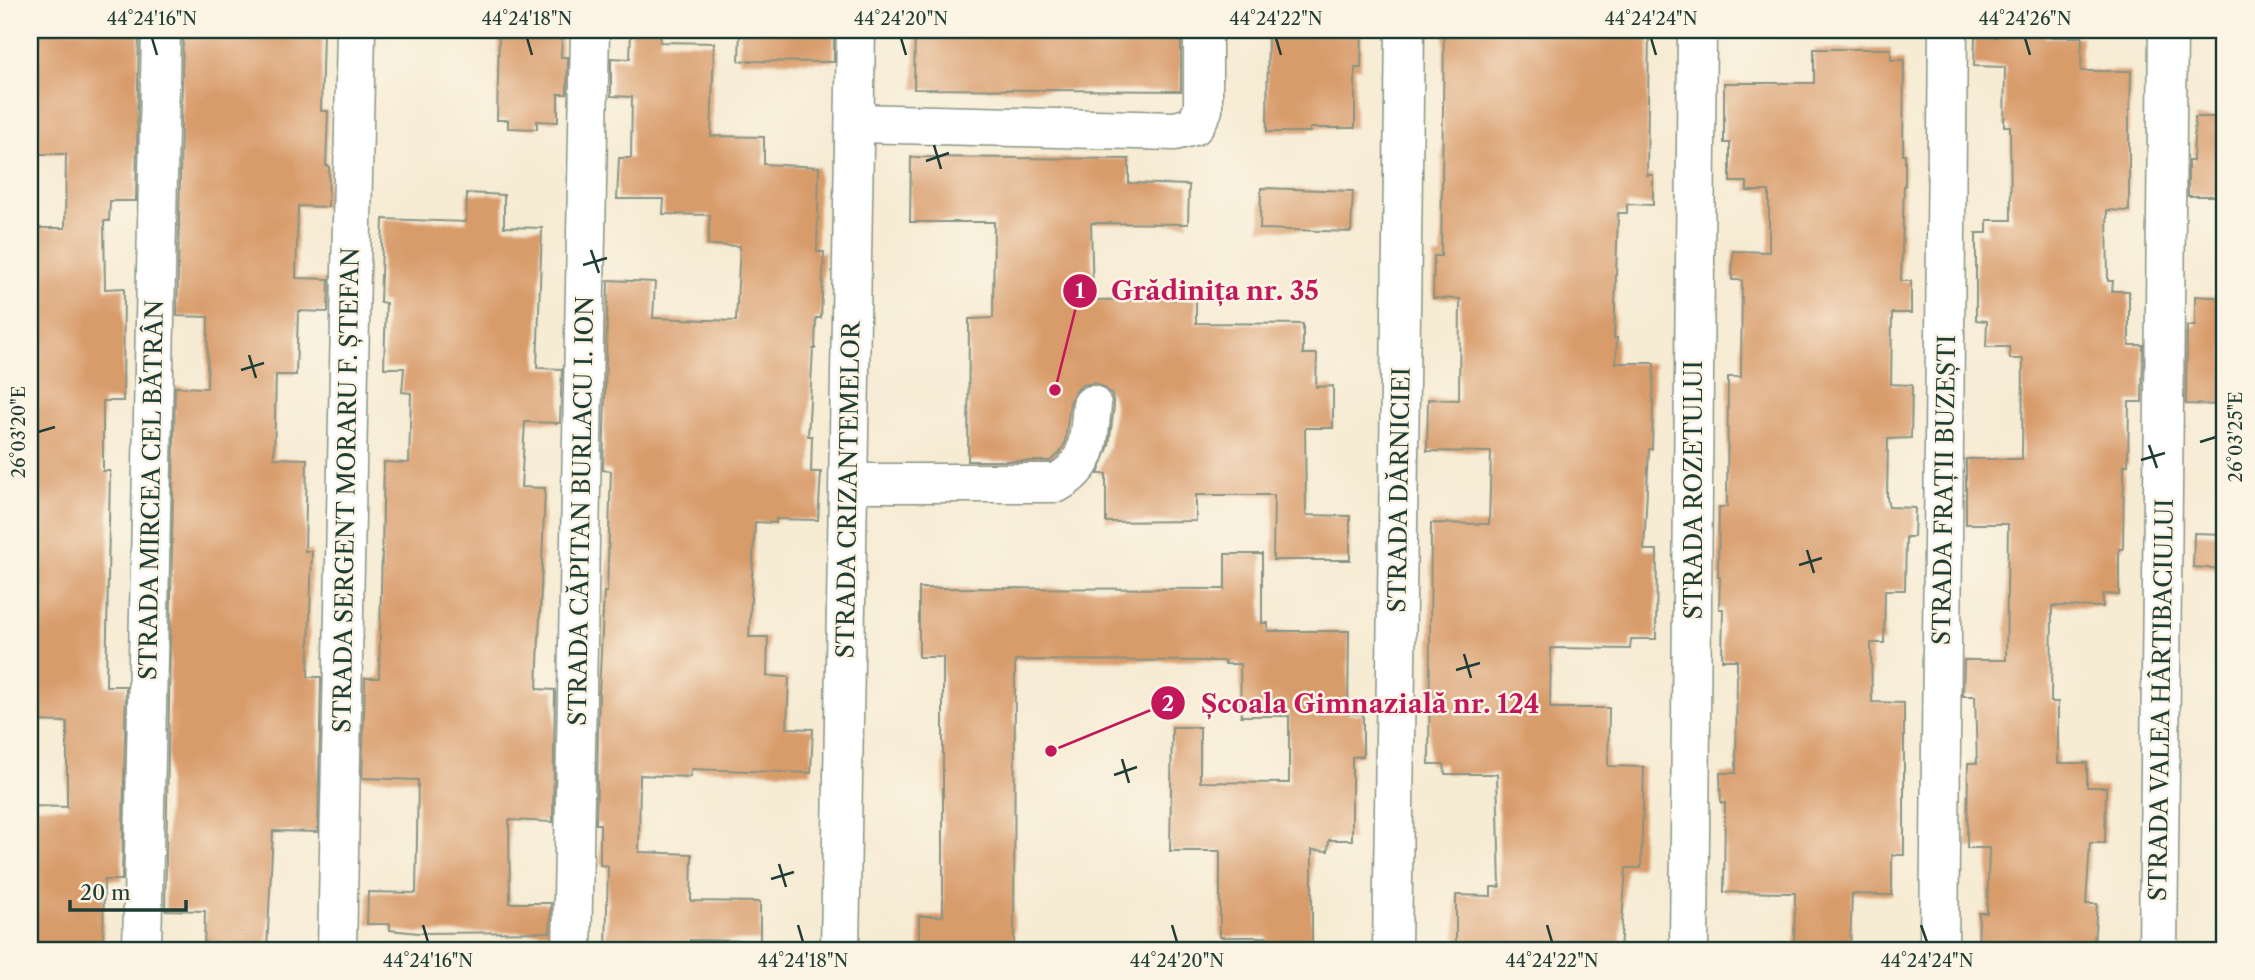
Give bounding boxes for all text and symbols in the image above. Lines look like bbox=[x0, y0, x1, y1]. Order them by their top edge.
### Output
text: 44°24'16"N bbox=[107, 8, 197, 30]
text: 44°24'18"N bbox=[482, 8, 573, 30]
text: 44°24'20"N bbox=[854, 8, 948, 30]
text: 44°24'22"N bbox=[1229, 8, 1323, 30]
text: 44°24'24"N bbox=[1604, 8, 1698, 30]
text: 44°24'26"N bbox=[1978, 8, 2072, 30]
street label: STRADA SERGENT MORARU F. ȘTEFAN bbox=[327, 247, 365, 733]
callout: Grădinița nr. 35 bbox=[1062, 267, 1333, 314]
text: Grădinița nr. 35 bbox=[1111, 275, 1319, 307]
text: 1 bbox=[1075, 278, 1085, 303]
street label: STRADA CĂPITAN BURLACU I. ION bbox=[563, 296, 599, 726]
street label: STRADA MIRCEA CEL BĂTRÂN bbox=[133, 300, 169, 680]
street label: STRADA CRIZANTEMELOR bbox=[831, 320, 865, 659]
street label: STRADA FRAȚII BUZEȘTI bbox=[1927, 335, 1961, 645]
street label: STRADA ROZETULUI bbox=[1679, 360, 1708, 620]
street label: STRADA DĂRNICIEI bbox=[1382, 367, 1416, 613]
text: 26°03'20"E bbox=[8, 386, 30, 478]
text: 26°03'25"E bbox=[2225, 392, 2247, 482]
street label: STRADA VALEA HÂRTIBACIULUI bbox=[2143, 499, 2179, 901]
callout: Școala Gimnazială nr. 124 bbox=[1151, 680, 1553, 727]
text: Școala Gimnazială nr. 124 bbox=[1201, 688, 1539, 720]
text: 2 bbox=[1162, 691, 1174, 716]
scale bar bbox=[70, 868, 186, 912]
text: 20 m bbox=[80, 880, 131, 905]
text: 44°24'16"N bbox=[383, 950, 473, 972]
text: 44°24'18"N bbox=[758, 950, 849, 972]
text: 44°24'20"N bbox=[1130, 950, 1224, 972]
text: 44°24'22"N bbox=[1505, 950, 1599, 972]
text: 44°24'24"N bbox=[1880, 950, 1974, 972]

